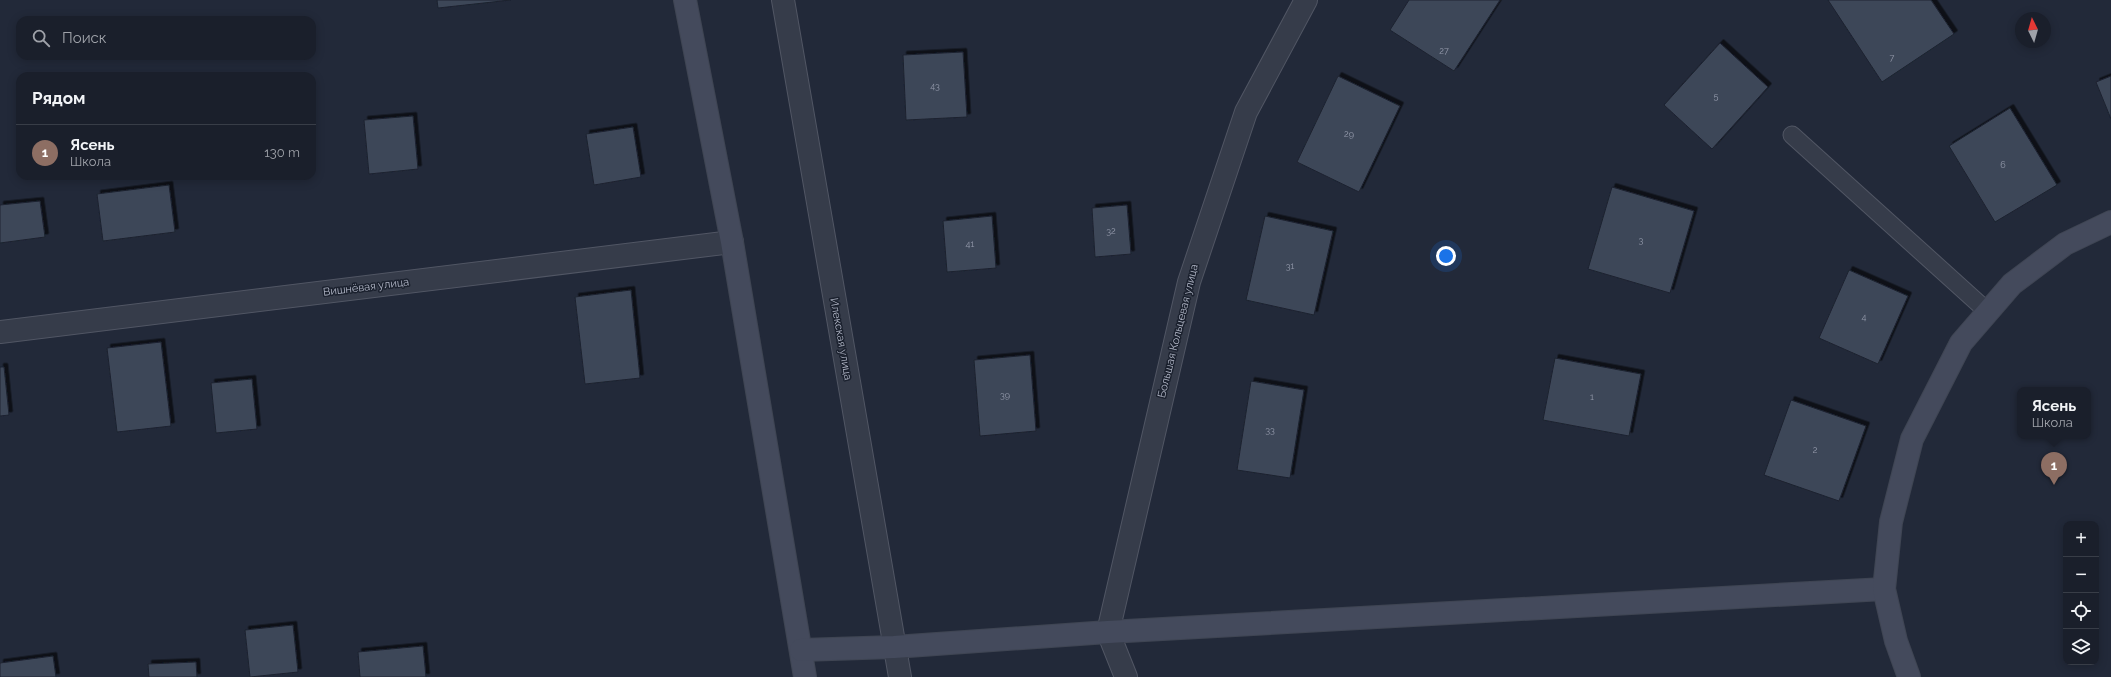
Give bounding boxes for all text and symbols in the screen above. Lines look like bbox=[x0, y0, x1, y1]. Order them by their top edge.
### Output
north arrow bbox=[2015, 12, 2051, 48]
search box bbox=[16, 16, 316, 60]
icon: search bbox=[30, 27, 52, 49]
text: Поиск bbox=[62, 29, 107, 47]
house number: 27 bbox=[1439, 46, 1449, 56]
house number: 7 bbox=[1890, 53, 1895, 63]
house number: 43 bbox=[930, 81, 940, 91]
text: Рядом bbox=[32, 88, 85, 108]
house number: 5 bbox=[1714, 91, 1719, 101]
house number: 29 bbox=[1344, 129, 1354, 139]
text: Ясень bbox=[70, 136, 115, 154]
text: 1 bbox=[42, 145, 48, 160]
text: 130 m bbox=[264, 145, 300, 160]
text: Школа bbox=[70, 154, 111, 169]
house number: 6 bbox=[2000, 160, 2006, 170]
house number: 32 bbox=[1106, 226, 1116, 236]
house number: 3 bbox=[1639, 235, 1644, 245]
house number: 41 bbox=[966, 239, 975, 249]
your location bbox=[1436, 246, 1456, 266]
house number: 31 bbox=[1286, 261, 1294, 271]
street label: Большая Кольцевая улица bbox=[1155, 263, 1201, 399]
street label: Вишнёвая улица bbox=[322, 275, 410, 299]
street label: Илекская улица bbox=[827, 297, 855, 381]
house number: 4 bbox=[1862, 312, 1867, 322]
popup bbox=[2017, 387, 2091, 439]
house number: 39 bbox=[1000, 390, 1010, 400]
house number: 1 bbox=[1590, 392, 1594, 402]
text: Ясень bbox=[2032, 397, 2076, 415]
text: Школа bbox=[2032, 415, 2073, 430]
house number: 33 bbox=[1265, 425, 1275, 435]
house number: 2 bbox=[1813, 445, 1818, 455]
pin: 1 bbox=[2041, 452, 2067, 485]
map controls bbox=[2063, 521, 2099, 665]
button: + bbox=[2063, 521, 2099, 557]
button: − bbox=[2063, 557, 2099, 593]
button: locate bbox=[2063, 593, 2099, 629]
button: layers bbox=[2063, 629, 2099, 665]

